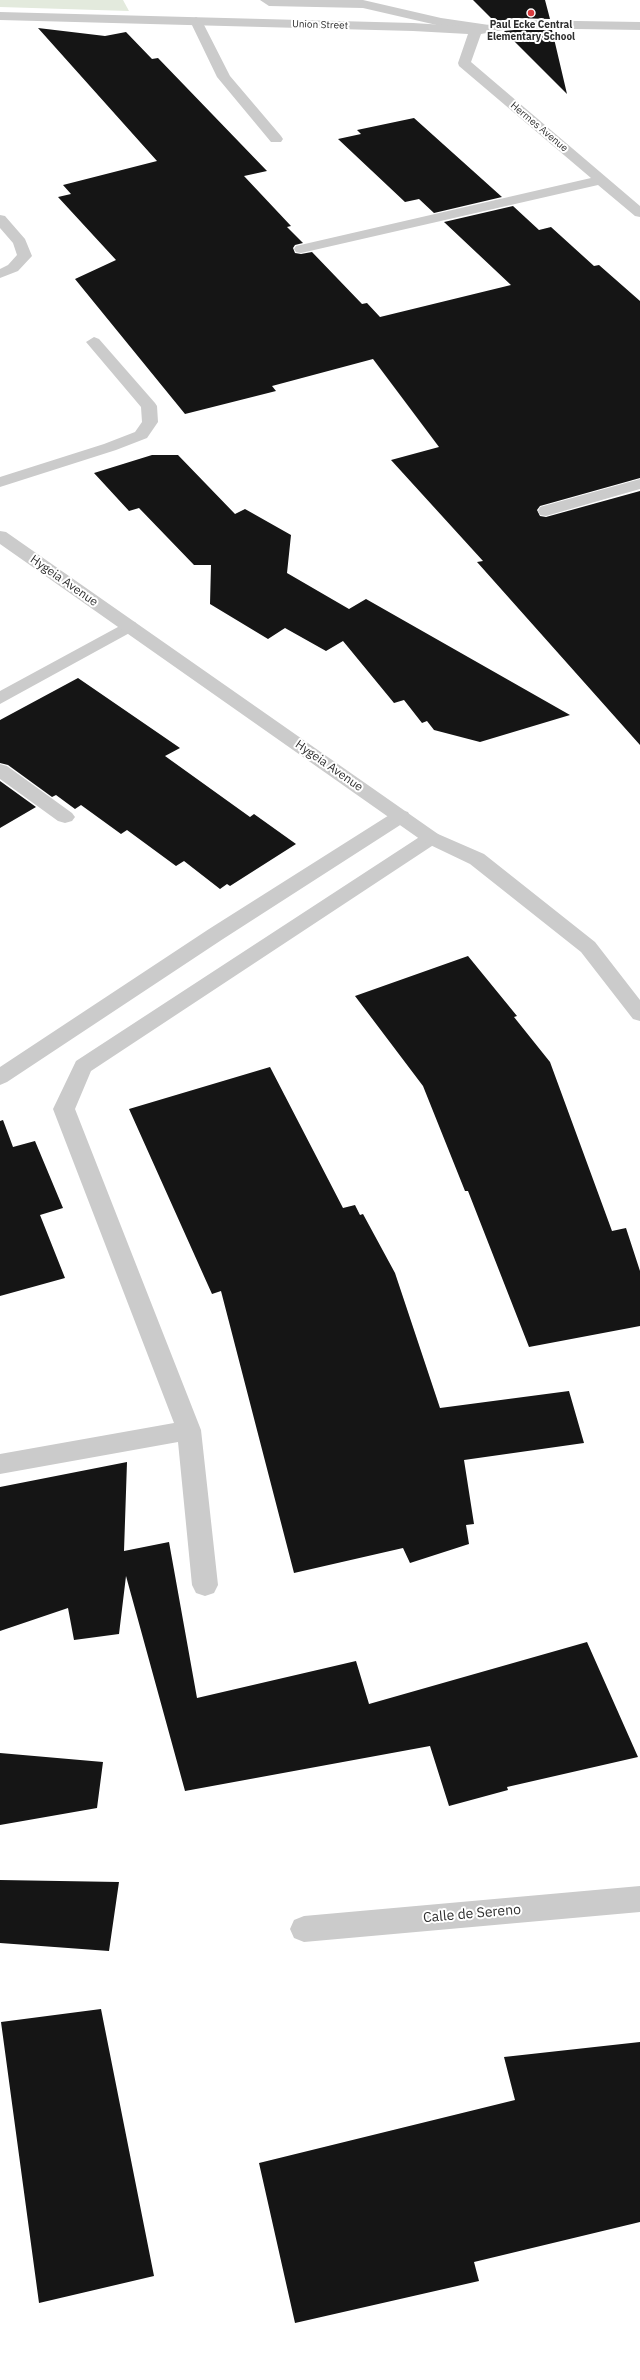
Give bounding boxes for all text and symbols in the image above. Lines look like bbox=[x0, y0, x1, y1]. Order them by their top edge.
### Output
marker: Paul Ecke Central Elementary School bbox=[526, 8, 536, 18]
street label: Union Street bbox=[292, 18, 348, 32]
place label: Paul Ecke Central Elementary School bbox=[487, 19, 575, 42]
street label: Hermes Avenue bbox=[508, 100, 570, 154]
street label: Hygeia Avenue bbox=[27, 552, 101, 610]
street label: Hygeia Avenue bbox=[292, 737, 366, 795]
street label: Calle de Sereno bbox=[422, 1901, 522, 1927]

